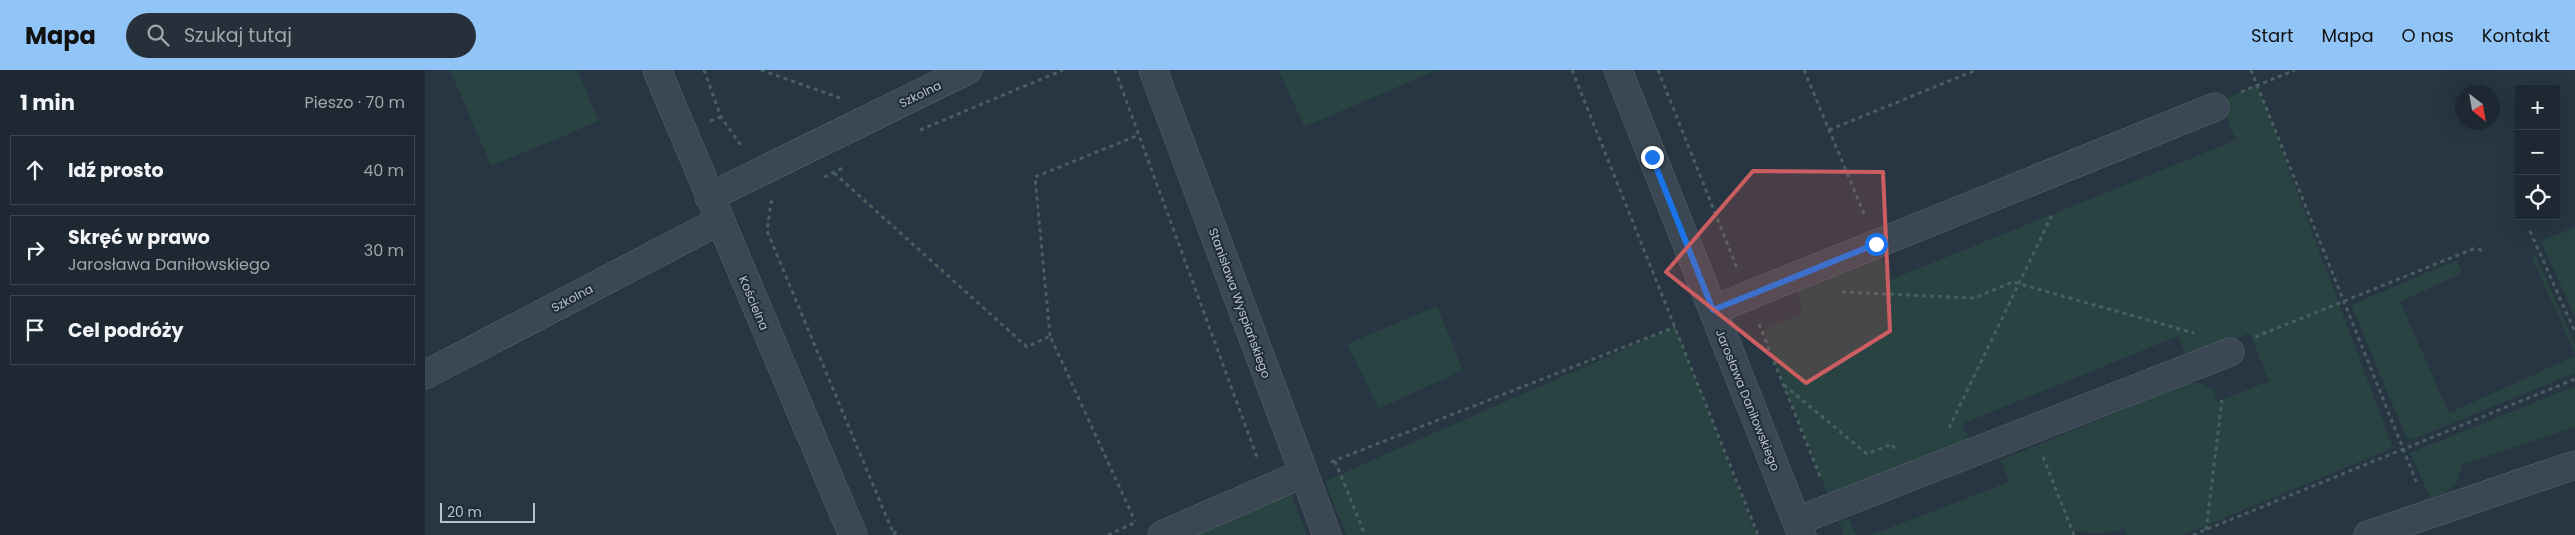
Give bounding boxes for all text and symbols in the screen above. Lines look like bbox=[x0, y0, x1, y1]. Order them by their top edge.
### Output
search box bbox=[126, 13, 476, 58]
text: Mapa bbox=[25, 19, 96, 52]
icon: search bbox=[144, 21, 172, 49]
text: Szukaj tutaj bbox=[184, 22, 292, 49]
text: Start bbox=[2251, 23, 2294, 48]
text: Mapa bbox=[2322, 23, 2374, 48]
text: O nas bbox=[2402, 23, 2454, 48]
text: Kontakt bbox=[2482, 23, 2550, 48]
street label: Szkolna bbox=[896, 76, 944, 112]
north arrow bbox=[2455, 85, 2500, 130]
map controls bbox=[2515, 85, 2560, 220]
button: + bbox=[2515, 85, 2560, 130]
text: 1 min bbox=[20, 88, 75, 117]
text: Pieszo · 70 m bbox=[305, 91, 405, 114]
button: − bbox=[2515, 130, 2560, 175]
route end bbox=[1641, 146, 1664, 169]
icon: ahead bbox=[21, 156, 49, 184]
text: Idź prosto bbox=[68, 157, 164, 184]
text: 40 m bbox=[363, 159, 404, 182]
button: locate bbox=[2515, 175, 2560, 220]
text: Skręć w prawo bbox=[68, 224, 210, 251]
street label: Stanisława Wyspiańskiego bbox=[1205, 225, 1275, 381]
route start bbox=[1865, 233, 1888, 256]
icon: right bbox=[21, 236, 49, 264]
text: 30 m bbox=[364, 239, 404, 262]
text: Jarosława Daniłowskiego bbox=[68, 253, 270, 276]
street label: Kościelna bbox=[735, 273, 773, 333]
street label: Szkolna bbox=[548, 280, 596, 316]
icon: arrive bbox=[21, 316, 49, 344]
text: Cel podróży bbox=[68, 317, 183, 344]
street label: Jarosława Daniłowskiego bbox=[1712, 327, 1784, 474]
scale bar bbox=[440, 500, 535, 523]
text: 20 m bbox=[447, 502, 482, 522]

